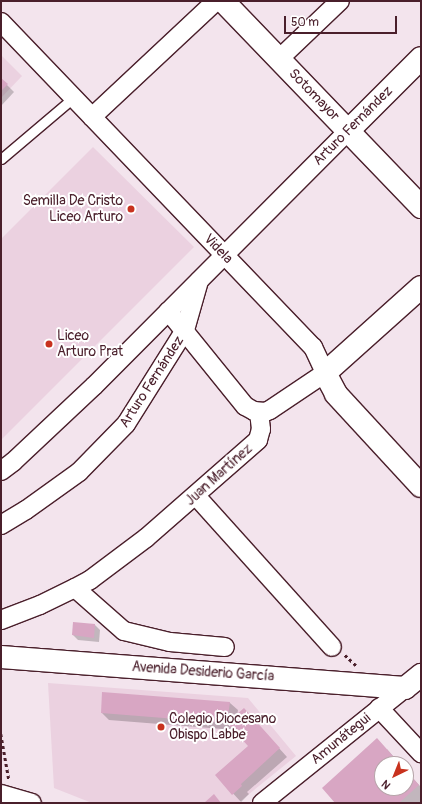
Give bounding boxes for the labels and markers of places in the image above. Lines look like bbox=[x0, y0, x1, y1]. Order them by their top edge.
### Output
place label: Semilla De Cristo Liceo Arturo bbox=[23, 193, 123, 226]
marker: Semilla De Cristo Liceo Arturo bbox=[126, 204, 136, 214]
place label: Liceo Arturo Prat bbox=[57, 328, 123, 360]
marker: Liceo Arturo Prat bbox=[44, 339, 54, 349]
place label: Colegio Diocesano Obispo Labbe bbox=[169, 711, 276, 744]
marker: Colegio Diocesano Obispo Labbe bbox=[156, 722, 166, 732]

